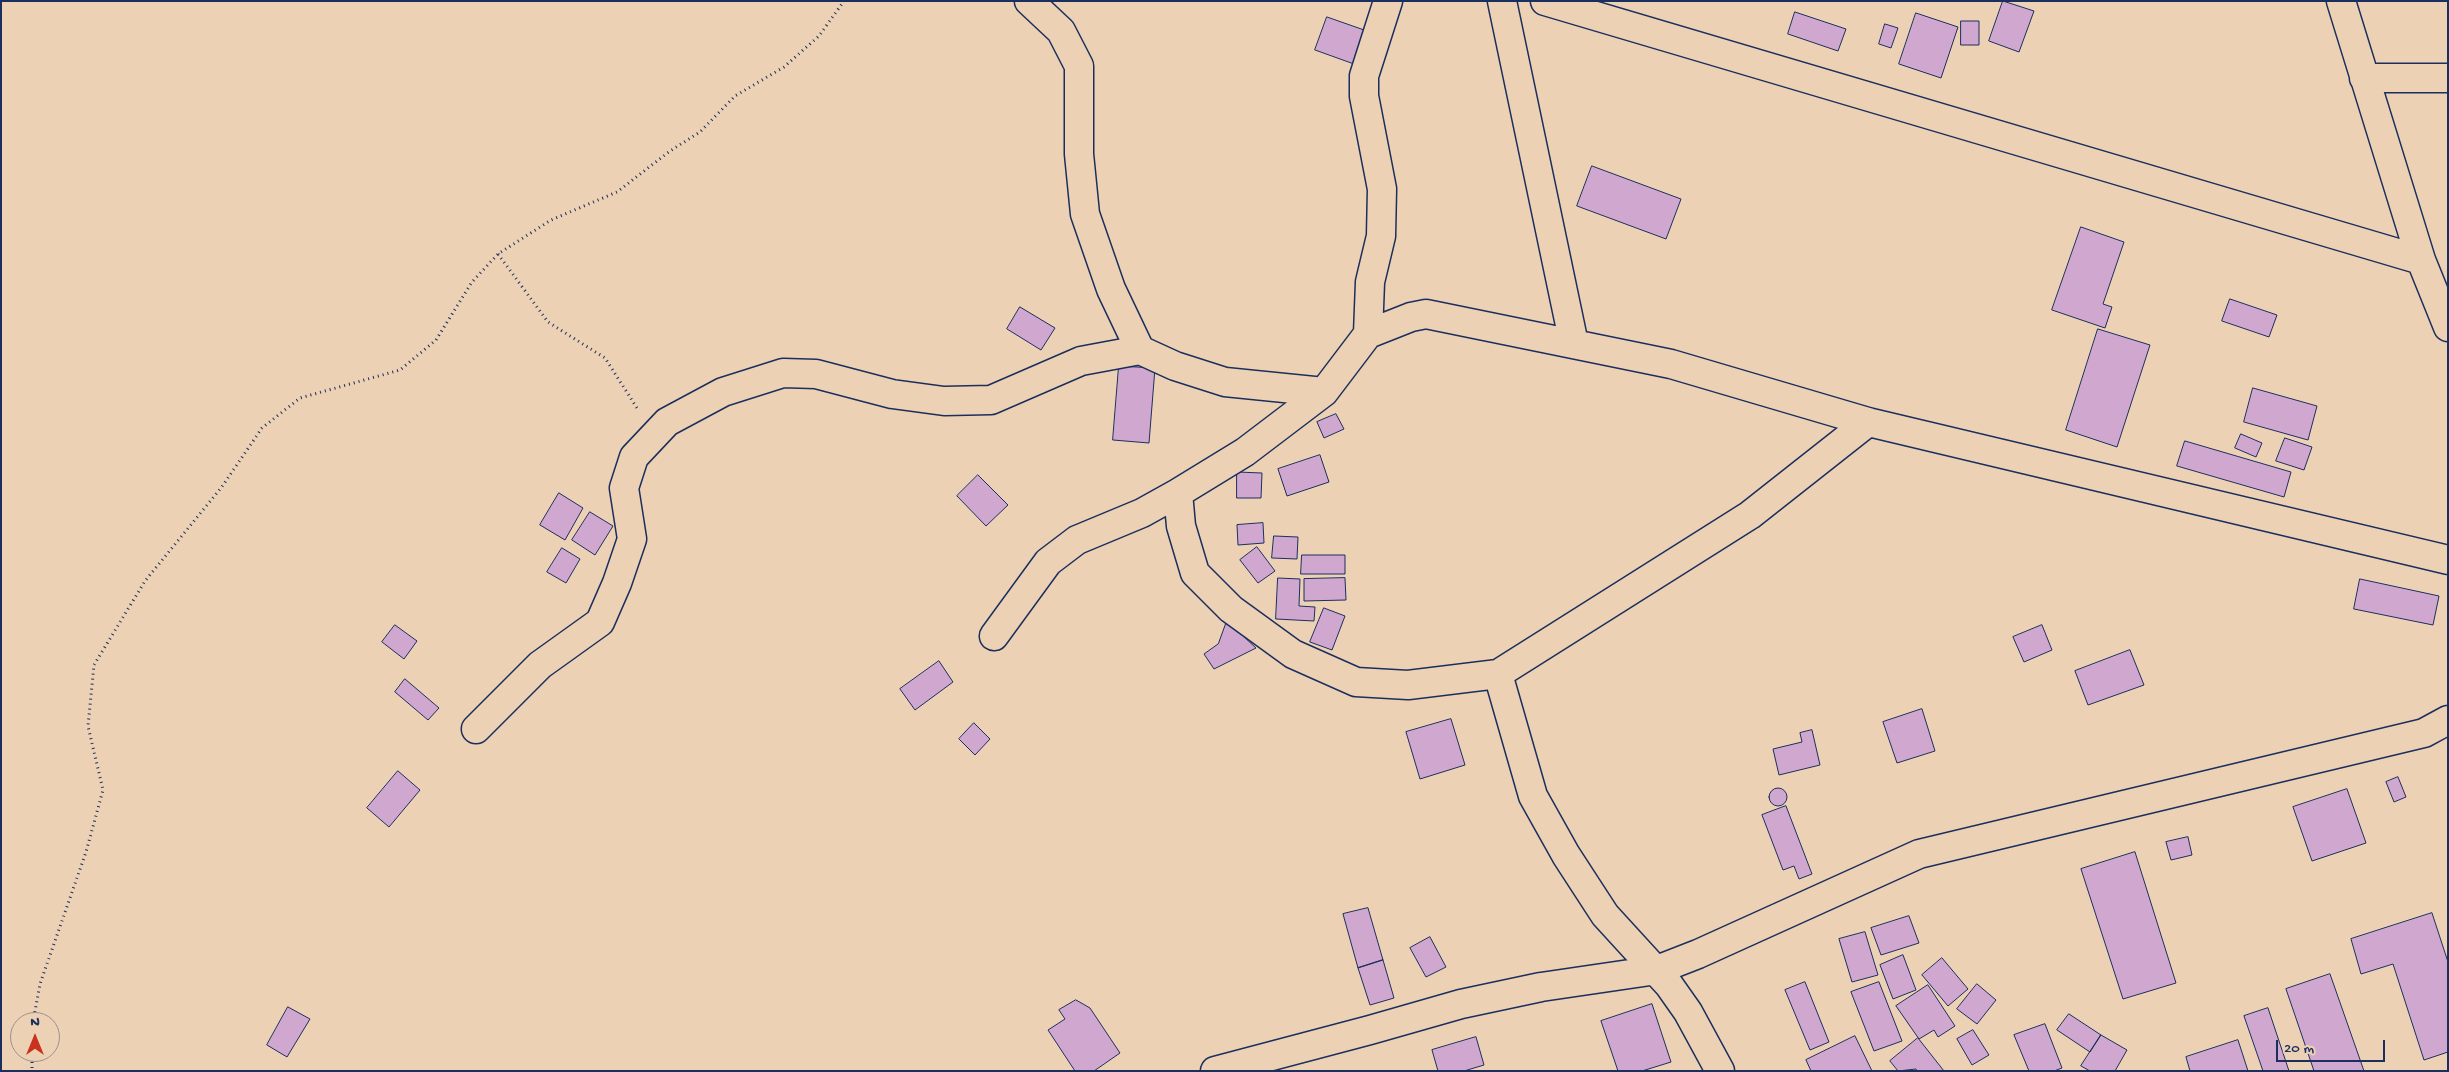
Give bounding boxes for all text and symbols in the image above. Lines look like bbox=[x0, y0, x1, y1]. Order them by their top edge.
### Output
north arrow bbox=[10, 1012, 60, 1062]
text: N bbox=[30, 1014, 40, 1031]
scale bar bbox=[2279, 1030, 2388, 1062]
text: 20 m bbox=[2284, 1040, 2314, 1058]

